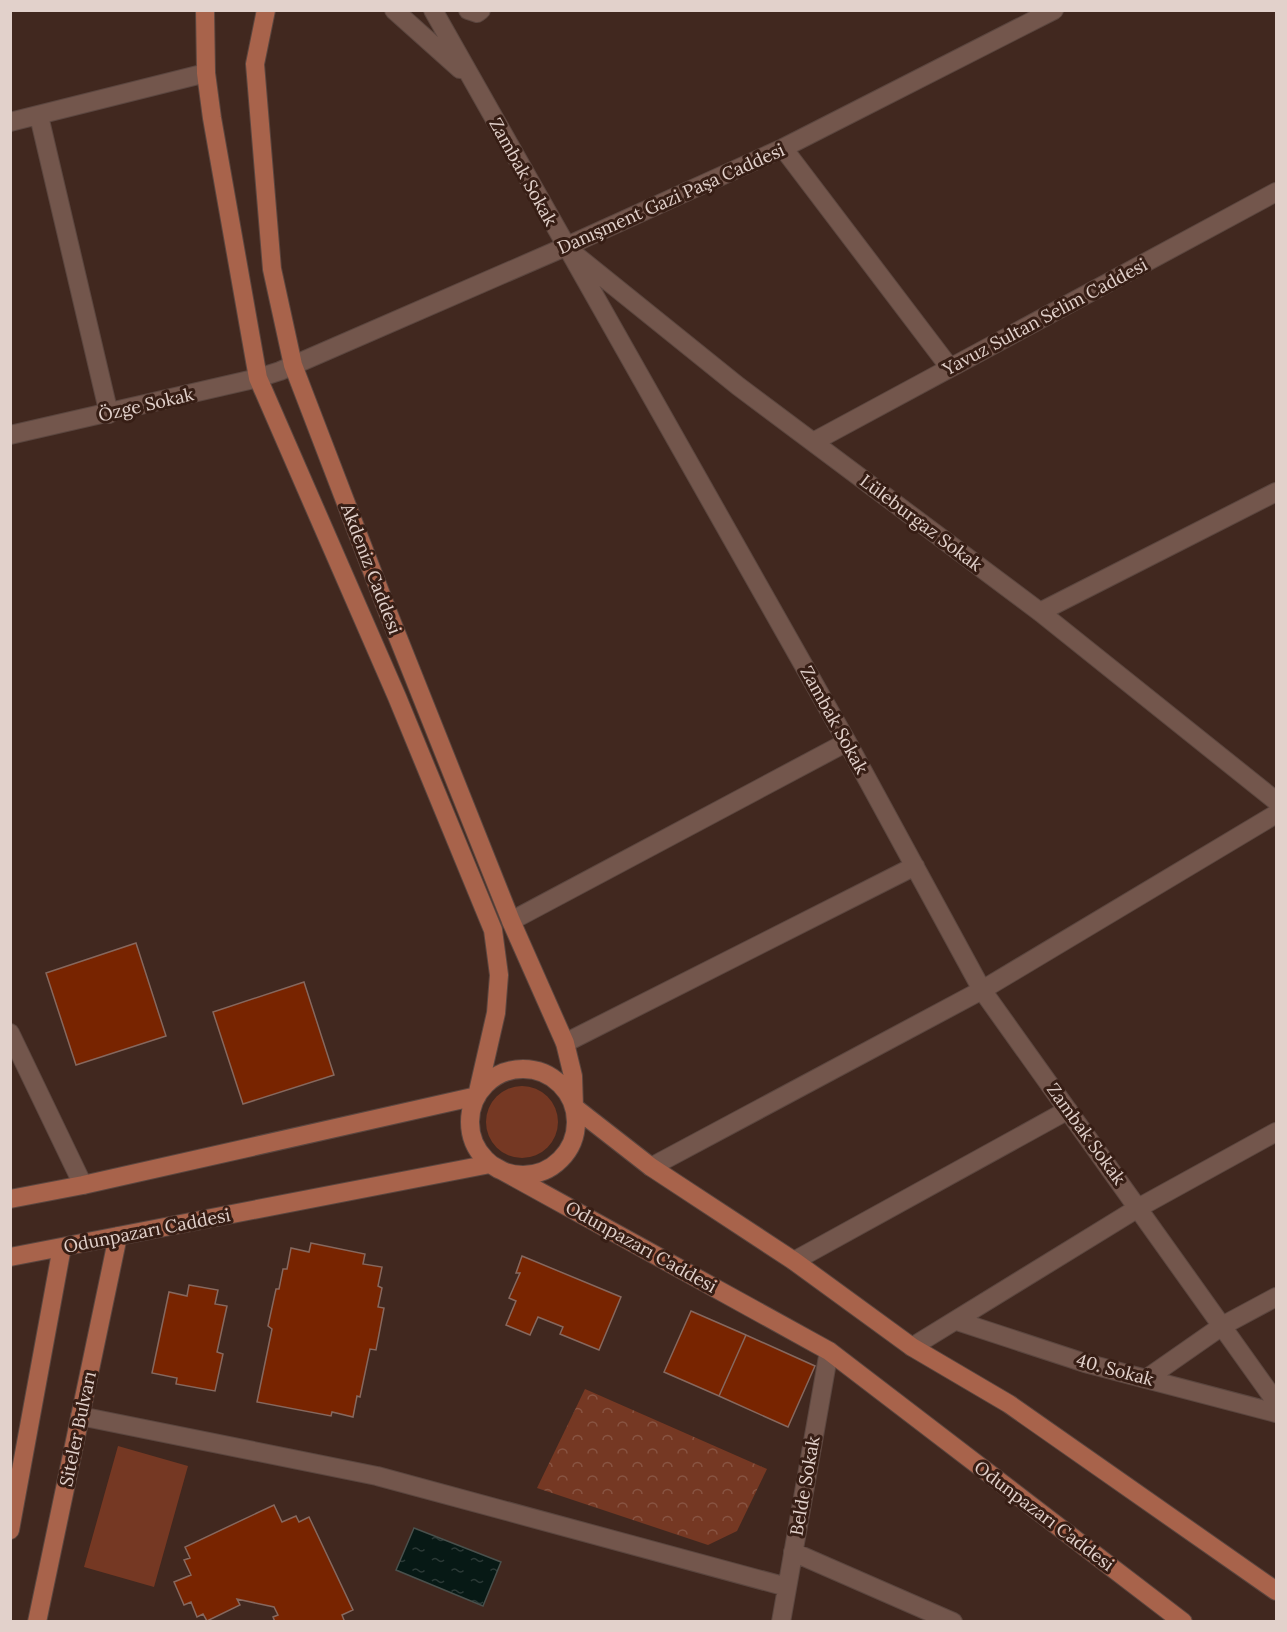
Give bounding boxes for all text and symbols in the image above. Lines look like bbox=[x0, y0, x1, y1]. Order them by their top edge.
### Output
street label: Zambak Sokak bbox=[484, 114, 563, 230]
street label: Danışment Gazi Paşa Caddesi bbox=[554, 138, 788, 259]
street label: Yavuz Sultan Selim Caddesi bbox=[938, 253, 1151, 381]
street label: Özge Sokak bbox=[96, 382, 196, 427]
street label: Lüleburgaz Sokak bbox=[856, 469, 987, 576]
street label: Akdeniz Caddesi bbox=[336, 499, 407, 637]
street label: Zambak Sokak bbox=[795, 662, 874, 778]
street label: Zambak Sokak bbox=[1042, 1078, 1131, 1189]
street label: Odunpazarı Caddesi bbox=[562, 1195, 721, 1298]
street label: Odunpazarı Caddesi bbox=[62, 1203, 232, 1258]
street label: 40. Sokak bbox=[1074, 1348, 1157, 1391]
street label: Siteler Bulvarı bbox=[54, 1369, 101, 1489]
street label: Belde Sokak bbox=[784, 1434, 825, 1537]
street label: Odunpazarı Caddesi bbox=[970, 1455, 1119, 1576]

